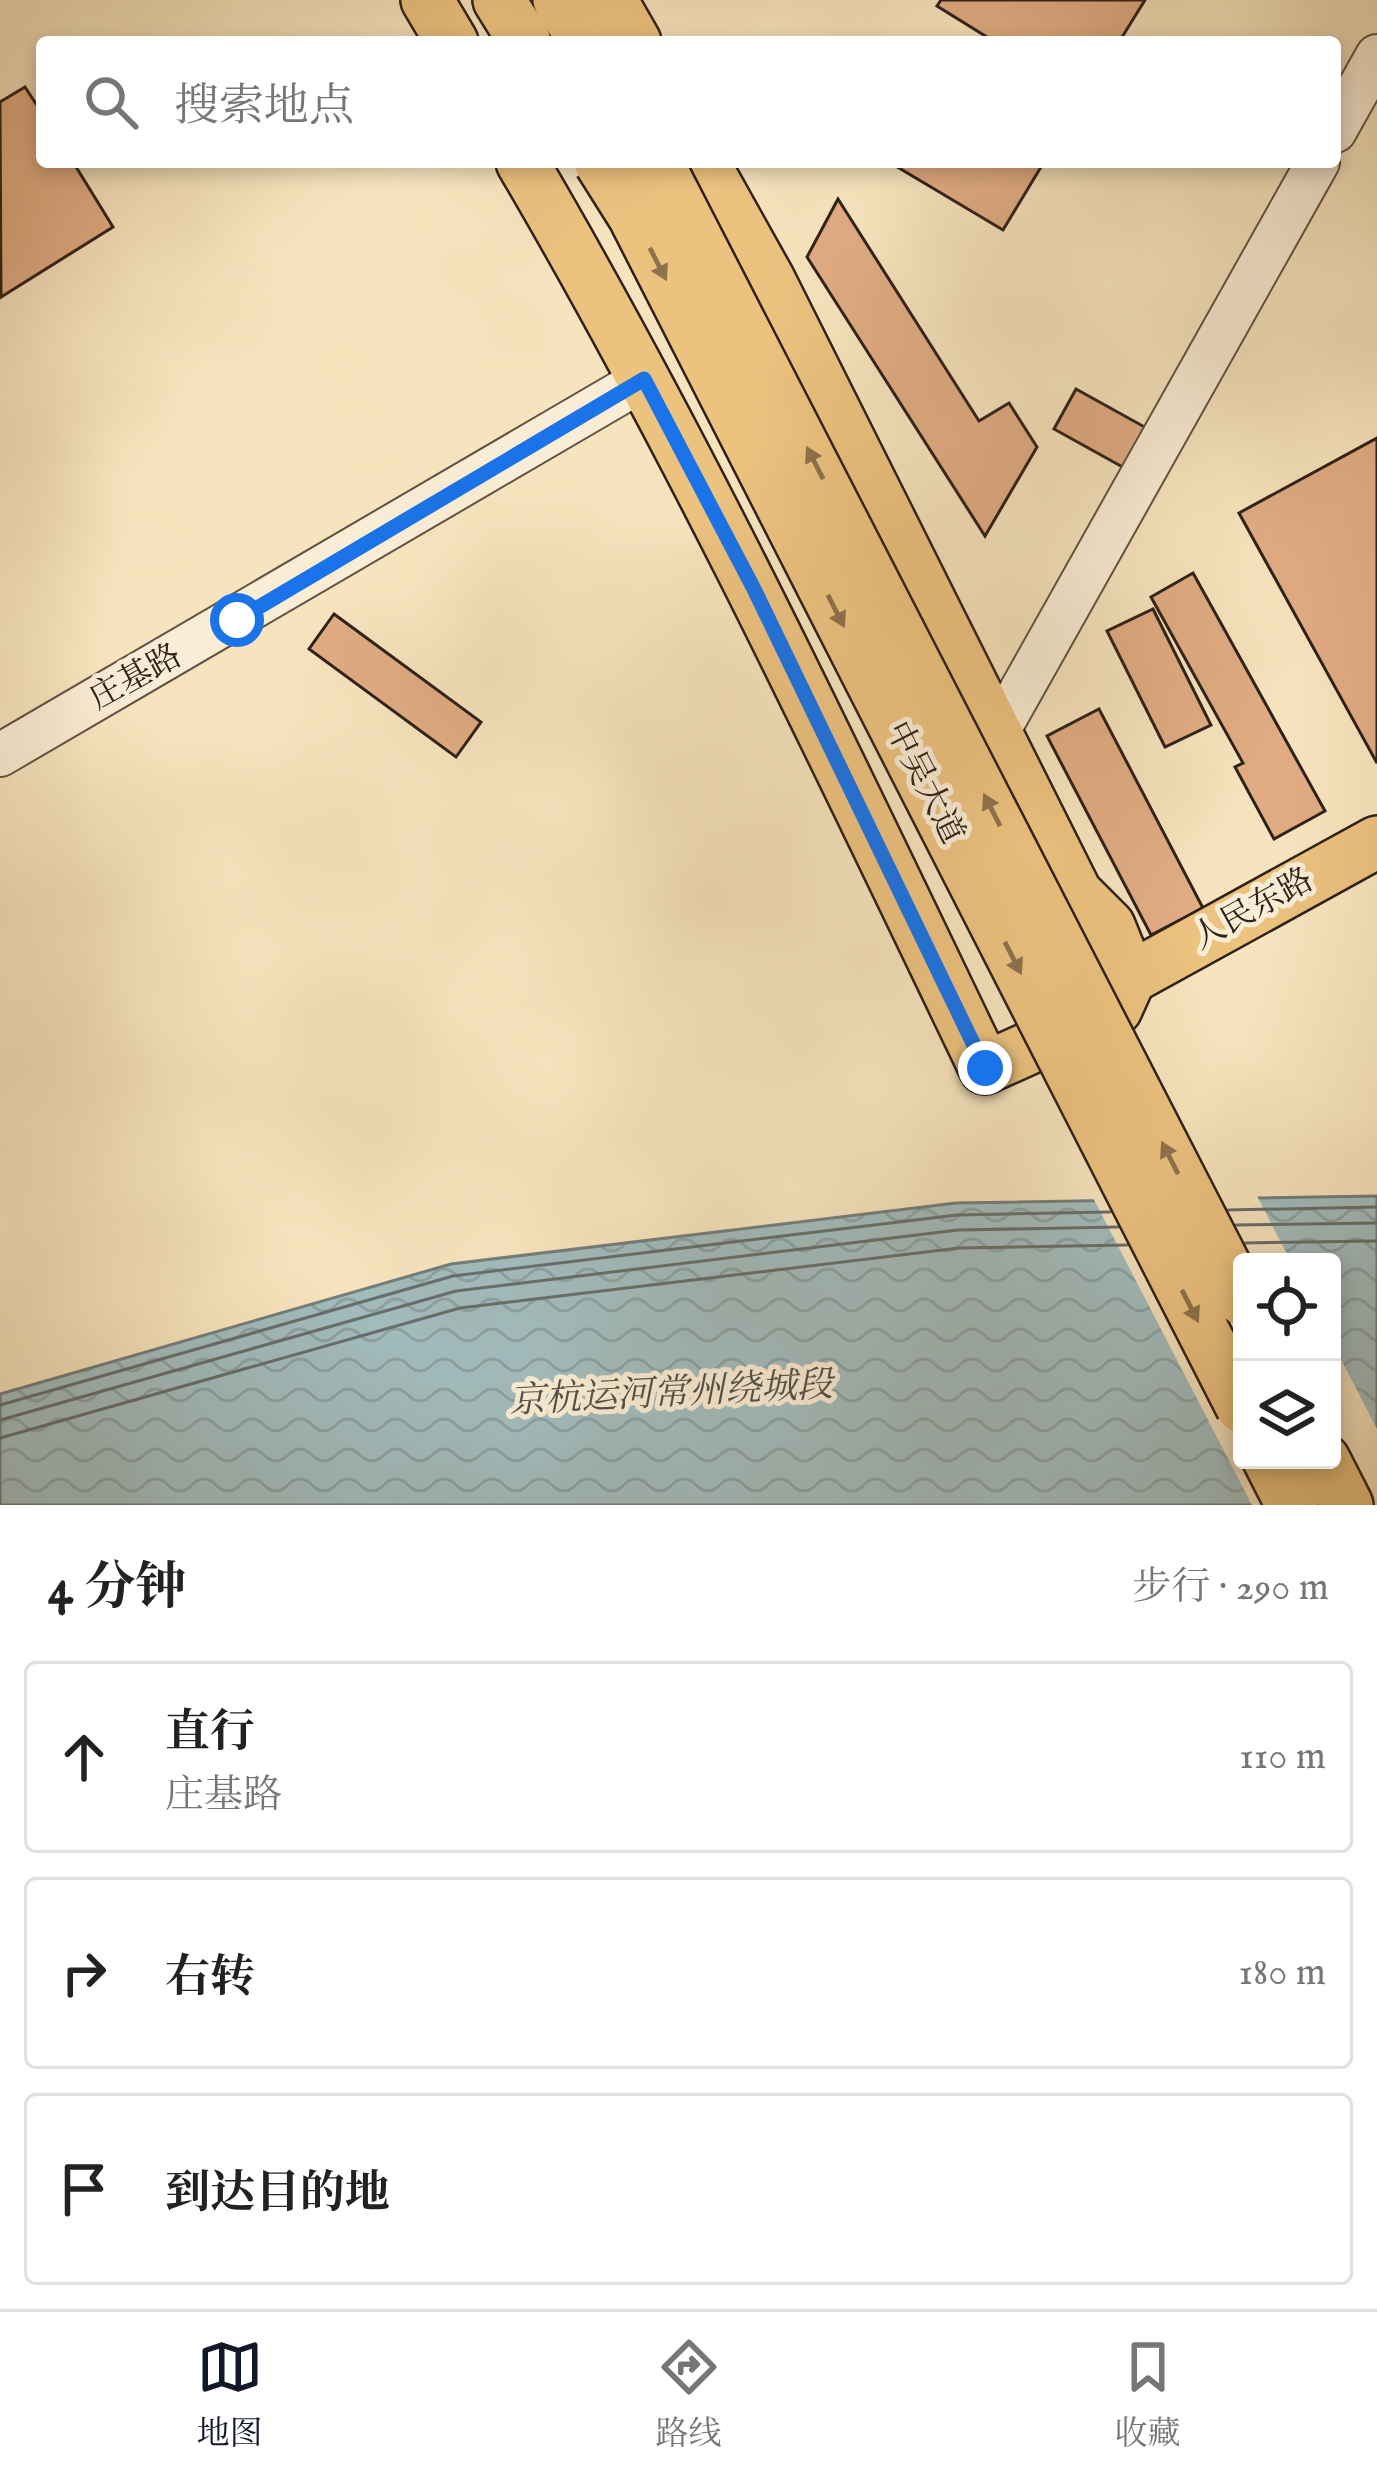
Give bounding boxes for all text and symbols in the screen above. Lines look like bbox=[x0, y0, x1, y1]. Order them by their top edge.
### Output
search box bbox=[36, 36, 1341, 168]
icon: search bbox=[78, 69, 144, 135]
text: 搜索地点 bbox=[174, 79, 354, 136]
one-way arrow bbox=[648, 246, 668, 281]
one-way arrow bbox=[805, 446, 825, 480]
route start bbox=[210, 593, 264, 647]
one-way arrow bbox=[825, 594, 845, 628]
street label: 庄基路 bbox=[83, 636, 189, 720]
street label: 中吴大道 bbox=[875, 715, 973, 851]
one-way arrow bbox=[983, 793, 1003, 828]
street label: 人民东路 bbox=[1185, 860, 1321, 960]
one-way arrow bbox=[1002, 941, 1023, 975]
route end bbox=[958, 1041, 1012, 1095]
one-way arrow bbox=[1160, 1140, 1180, 1175]
map controls bbox=[1233, 1253, 1341, 1469]
button: locate bbox=[1233, 1253, 1341, 1361]
one-way arrow bbox=[1180, 1288, 1200, 1323]
button: layers bbox=[1233, 1361, 1341, 1469]
water label: 京杭运河常州绕城段 bbox=[508, 1362, 838, 1425]
text: 4 分钟 bbox=[48, 1557, 186, 1622]
text: 步行 · 290 m bbox=[1132, 1564, 1329, 1613]
text: 直行 bbox=[165, 1705, 255, 1762]
icon: ahead bbox=[51, 1724, 117, 1790]
text: 110 m bbox=[1239, 1733, 1326, 1782]
text: 庄基路 bbox=[165, 1772, 282, 1821]
icon: right bbox=[51, 1940, 117, 2006]
text: 180 m bbox=[1238, 1949, 1326, 1998]
text: 右转 bbox=[165, 1950, 255, 2007]
icon: arrive bbox=[51, 2156, 117, 2222]
text: 到达目的地 bbox=[165, 2166, 390, 2223]
tab: 地图 bbox=[197, 2334, 263, 2456]
tab: 路线 bbox=[656, 2334, 722, 2456]
tab: 收藏 bbox=[1115, 2334, 1181, 2456]

